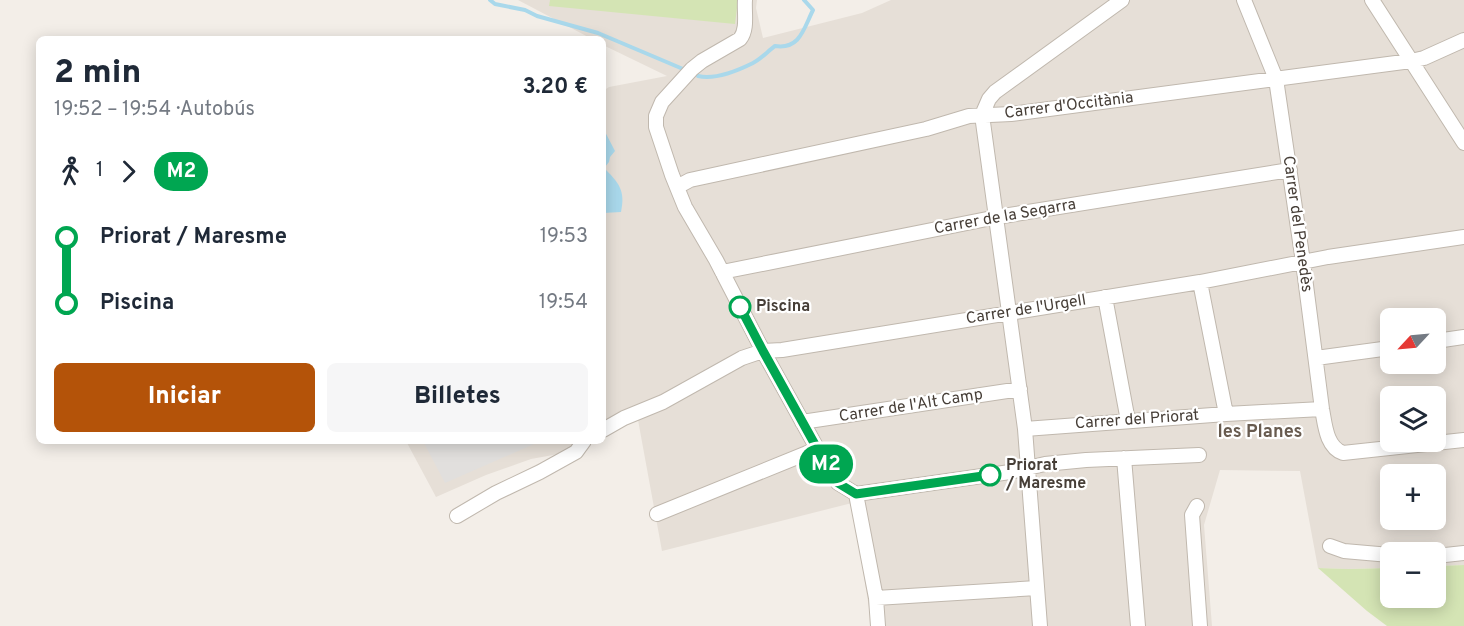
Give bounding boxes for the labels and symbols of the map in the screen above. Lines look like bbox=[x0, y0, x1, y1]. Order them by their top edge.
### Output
street label: Carrer d'Occitània bbox=[1003, 88, 1135, 124]
street label: Carrer del Penedès bbox=[1278, 155, 1316, 293]
street label: Carrer de la Segarra bbox=[932, 195, 1078, 239]
street label: Carrer de l'Urgell bbox=[964, 291, 1088, 329]
marker: Piscina bbox=[729, 296, 751, 318]
place label: Piscina bbox=[756, 297, 810, 317]
north arrow bbox=[1380, 308, 1446, 374]
street label: Carrer de l'Alt Camp bbox=[838, 385, 984, 427]
street label: Carrer del Priorat bbox=[1074, 406, 1200, 434]
district label: les Planes bbox=[1218, 421, 1302, 444]
line badge: M2 bbox=[799, 444, 853, 484]
place label: Priorat / Maresme bbox=[1005, 456, 1086, 494]
marker: Priorat / Maresme bbox=[979, 464, 1001, 486]

